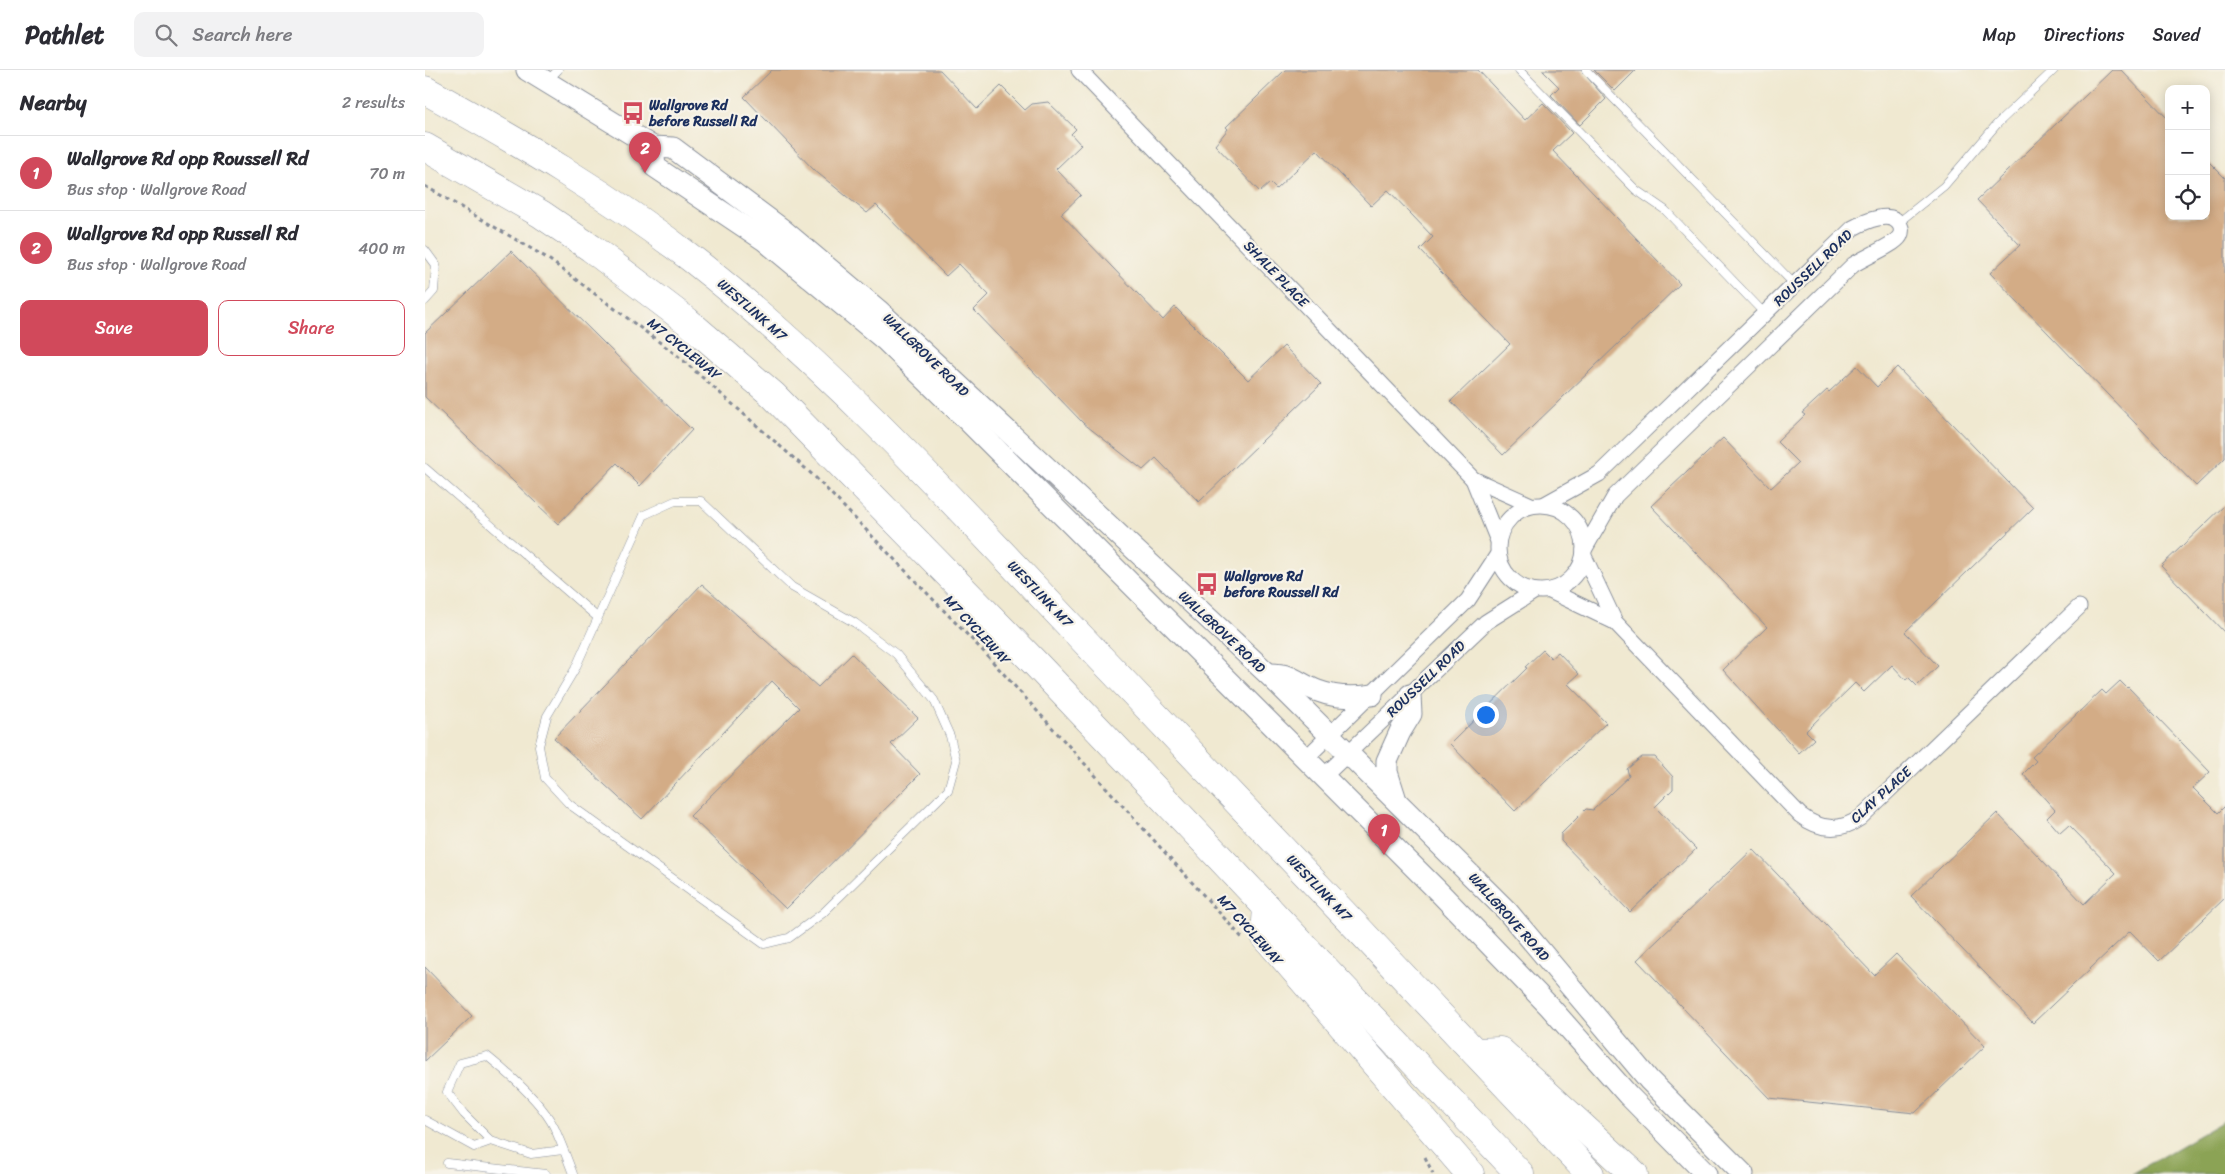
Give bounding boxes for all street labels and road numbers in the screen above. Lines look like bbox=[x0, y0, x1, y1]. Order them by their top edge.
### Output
street label: ROUSSELL ROAD bbox=[1768, 223, 1859, 313]
street label: SHALE PLACE bbox=[1237, 234, 1316, 314]
street label: WESTLINK M7 bbox=[711, 272, 794, 348]
street label: WALLGROVE ROAD bbox=[877, 307, 976, 404]
street label: M7 CYCLEWAY bbox=[641, 311, 728, 388]
street label: WESTLINK M7 bbox=[1001, 554, 1080, 634]
street label: WALLGROVE ROAD bbox=[1172, 584, 1272, 680]
street label: M7 CYCLEWAY bbox=[937, 589, 1017, 672]
street label: ROUSSELL ROAD bbox=[1381, 634, 1472, 724]
street label: CLAY PLACE bbox=[1844, 759, 1919, 830]
street label: WESTLINK M7 bbox=[1280, 848, 1359, 928]
street label: WALLGROVE ROAD bbox=[1462, 867, 1556, 968]
street label: M7 CYCLEWAY bbox=[1211, 888, 1290, 973]

